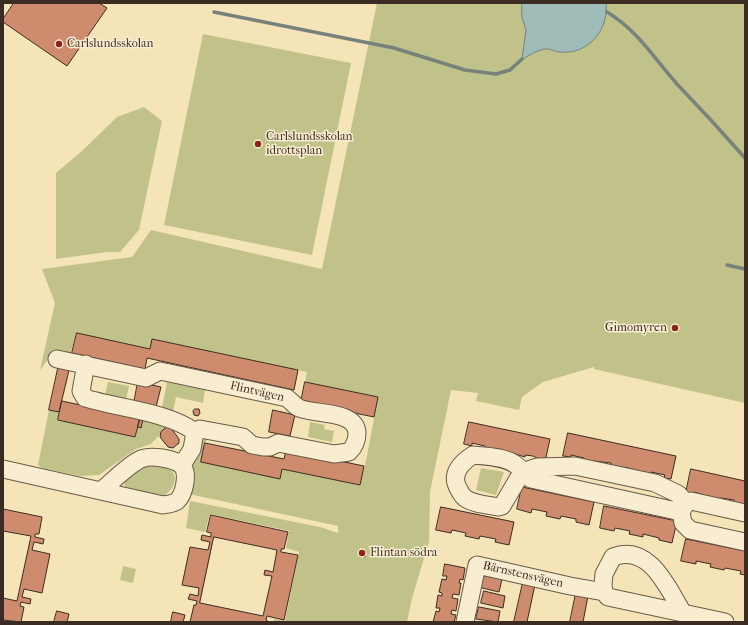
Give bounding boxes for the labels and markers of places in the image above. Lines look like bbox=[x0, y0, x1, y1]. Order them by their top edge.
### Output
place label: Carlslundsskolan bbox=[67, 37, 154, 51]
marker: Carlslundsskolan bbox=[54, 39, 64, 49]
place label: Carlslundsskolan idrottsplan bbox=[266, 130, 353, 158]
marker: Carlslundsskolan idrottsplan bbox=[253, 139, 263, 149]
place label: Gimomyren bbox=[605, 321, 667, 335]
marker: Gimomyren bbox=[670, 323, 680, 333]
place label: Flintan södra bbox=[370, 546, 437, 560]
marker: Flintan södra bbox=[357, 548, 367, 558]

